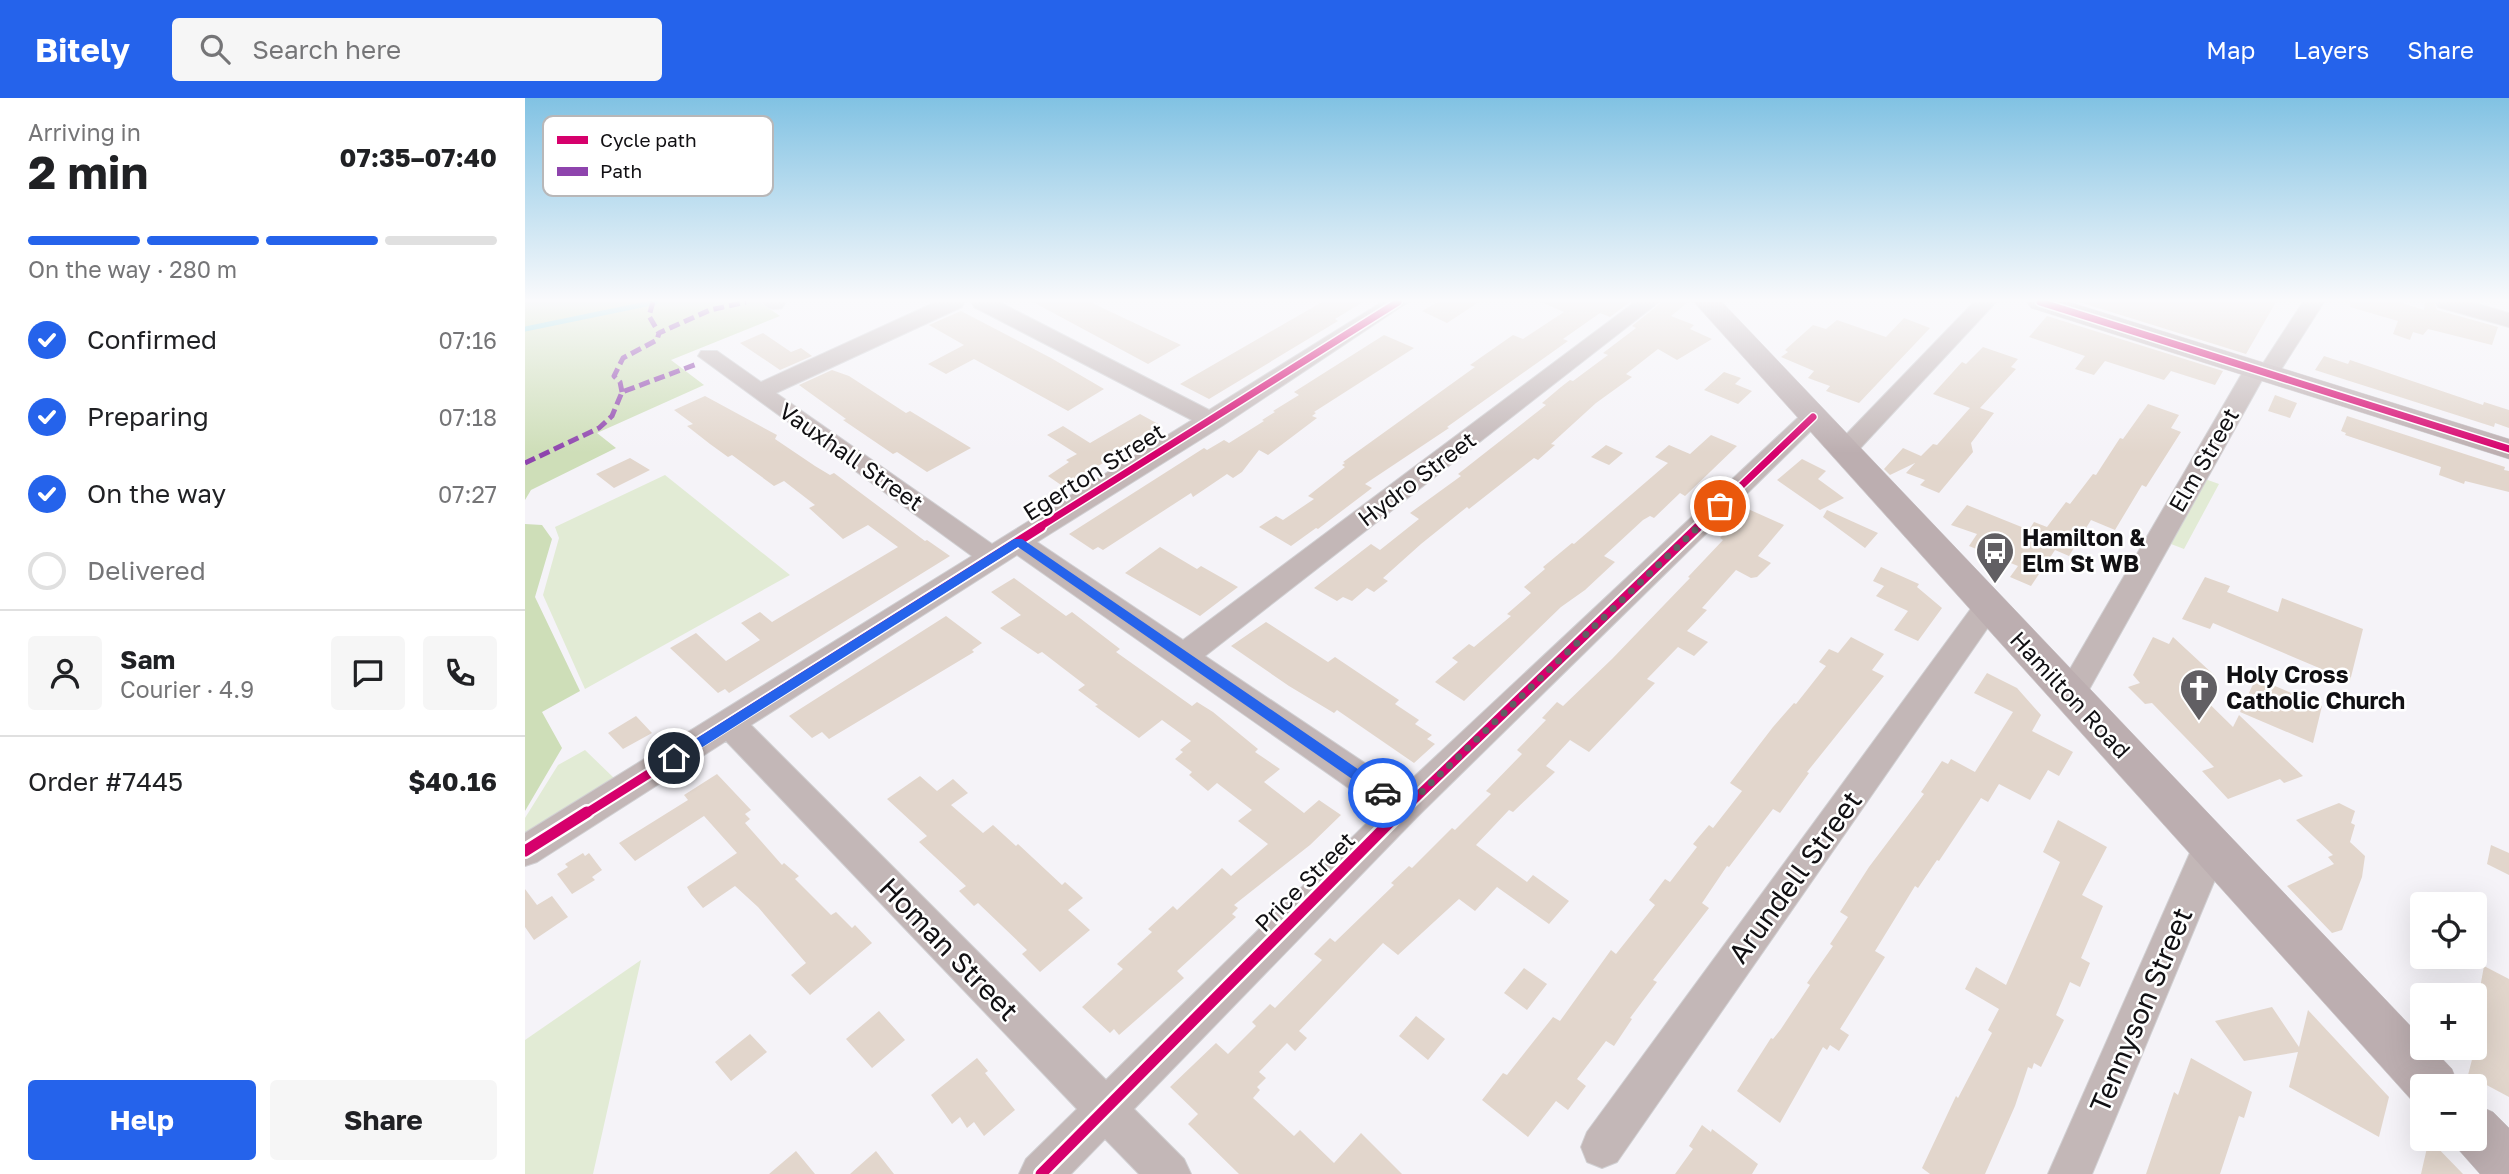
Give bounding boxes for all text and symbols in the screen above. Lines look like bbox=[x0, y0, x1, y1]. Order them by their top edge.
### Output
search box bbox=[172, 18, 662, 81]
text: Bitely bbox=[35, 30, 130, 69]
icon: search bbox=[196, 30, 234, 68]
text: Search here bbox=[252, 34, 401, 65]
text: Map bbox=[2206, 35, 2255, 64]
text: Layers bbox=[2293, 35, 2369, 64]
text: Share bbox=[2407, 35, 2474, 64]
legend bbox=[543, 116, 773, 196]
text: Arriving in bbox=[28, 118, 141, 146]
text: Cycle path bbox=[600, 128, 697, 151]
text: 07:35–07:40 bbox=[340, 142, 497, 173]
text: 2 min bbox=[28, 144, 148, 199]
text: Path bbox=[600, 159, 642, 182]
text: On the way · 280 m bbox=[28, 255, 237, 283]
icon: check bbox=[28, 321, 66, 359]
text: Confirmed bbox=[87, 324, 217, 355]
text: 07:16 bbox=[439, 326, 497, 354]
street label: Vauxhall Street bbox=[774, 396, 929, 516]
icon: check bbox=[28, 398, 66, 436]
text: Preparing bbox=[87, 401, 209, 432]
street label: Elm Street bbox=[2162, 402, 2244, 517]
text: 07:18 bbox=[438, 403, 497, 431]
street label: Egerton Street bbox=[1017, 416, 1169, 526]
street label: Hydro Street bbox=[1352, 425, 1481, 532]
icon: check bbox=[28, 475, 66, 513]
pin bbox=[1690, 476, 1750, 536]
text: On the way bbox=[87, 478, 226, 509]
text: 07:27 bbox=[438, 480, 497, 508]
icon: bag bbox=[1701, 487, 1739, 525]
place label: Hamilton & Elm St WB bbox=[2022, 523, 2146, 577]
bus stop icon: Hamilton & Elm St WB bbox=[1974, 530, 2016, 585]
text: Delivered bbox=[87, 555, 206, 586]
street label: Hamilton Road bbox=[2005, 625, 2137, 764]
button: person bbox=[28, 636, 102, 710]
button: chat bbox=[331, 636, 405, 710]
button: phone bbox=[423, 636, 497, 710]
text: Sam bbox=[120, 644, 175, 675]
place label: Holy Cross Catholic Church bbox=[2226, 660, 2405, 714]
church icon: Holy Cross Catholic Church bbox=[2178, 667, 2220, 722]
text: Courier · 4.9 bbox=[120, 675, 254, 703]
pin bbox=[644, 728, 704, 788]
icon: home bbox=[655, 739, 693, 777]
courier bbox=[1348, 758, 1418, 828]
text: Order #7445 bbox=[28, 766, 183, 797]
text: $40.16 bbox=[408, 766, 497, 797]
icon: car bbox=[1364, 774, 1402, 812]
street label: Arundell Street bbox=[1721, 784, 1868, 969]
street label: Price Street bbox=[1248, 825, 1360, 937]
street label: Homan Street bbox=[873, 870, 1026, 1027]
map controls bbox=[2410, 892, 2487, 1151]
button: locate bbox=[2410, 892, 2487, 969]
street label: Tennyson Street bbox=[2082, 902, 2199, 1117]
button: + bbox=[2410, 983, 2487, 1060]
button: − bbox=[2410, 1074, 2487, 1151]
button: Help bbox=[28, 1080, 256, 1160]
button: Share bbox=[270, 1080, 497, 1160]

